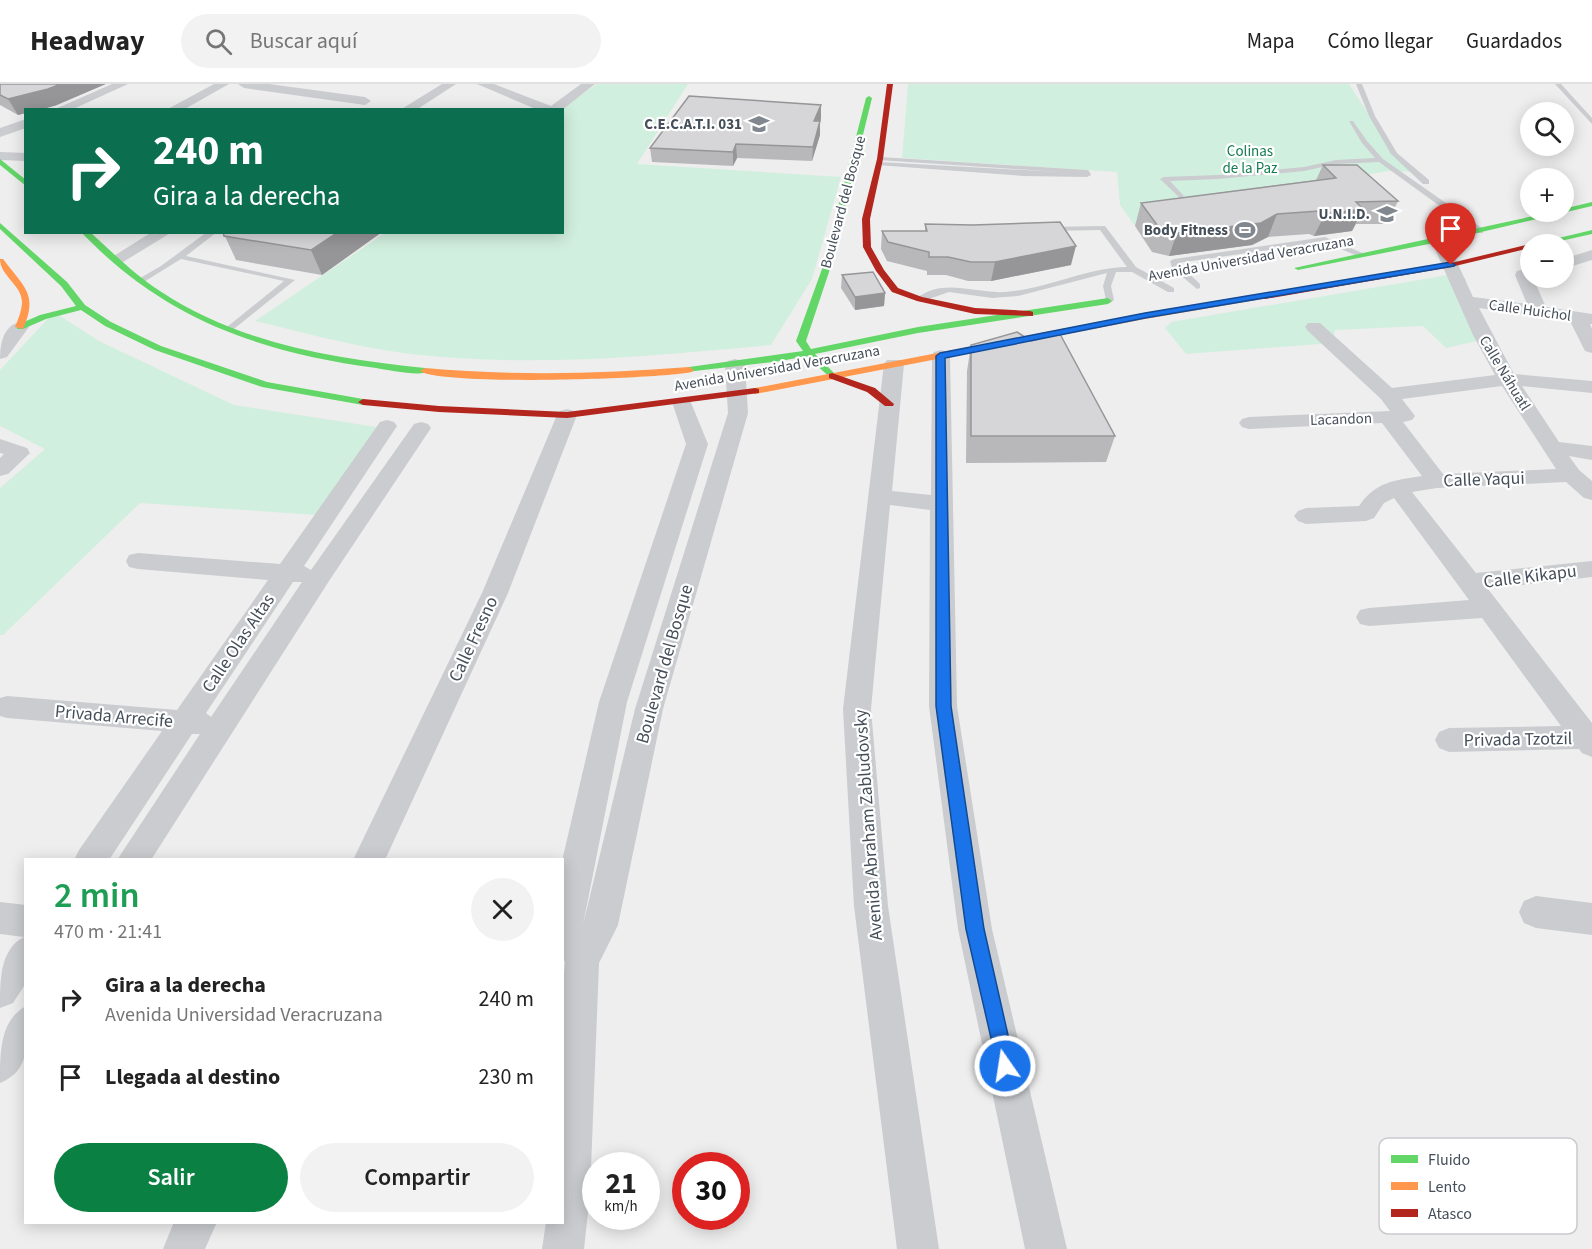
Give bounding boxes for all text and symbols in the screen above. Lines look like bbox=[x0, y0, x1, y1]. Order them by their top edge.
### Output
search box bbox=[181, 14, 601, 68]
text: Headway bbox=[30, 21, 145, 61]
icon: search bbox=[202, 25, 235, 58]
text: Buscar aquí bbox=[250, 25, 357, 57]
text: Mapa bbox=[1247, 26, 1295, 56]
text: Cómo llegar bbox=[1328, 26, 1433, 56]
text: Guardados bbox=[1466, 26, 1562, 56]
map controls bbox=[1520, 102, 1574, 288]
button: search bbox=[1520, 102, 1574, 156]
school or university icon: C.E.C.A.T.I. 031 bbox=[747, 112, 771, 136]
place label: C.E.C.A.T.I. 031 bbox=[644, 114, 742, 135]
text: 240 m bbox=[153, 121, 264, 181]
icon: right bbox=[54, 132, 132, 210]
street label: Boulevard del Bosque bbox=[816, 133, 871, 271]
park label: Colinas de la Paz bbox=[1223, 141, 1277, 179]
button: + bbox=[1520, 168, 1574, 222]
text: Gira a la derecha bbox=[153, 177, 340, 216]
school or university icon: U.N.I.D. bbox=[1375, 202, 1399, 226]
pin bbox=[1425, 203, 1476, 265]
place label: U.N.I.D. bbox=[1318, 204, 1370, 225]
icon: arrive bbox=[1434, 212, 1467, 245]
sports icon: Body Fitness bbox=[1233, 218, 1257, 242]
place label: Body Fitness bbox=[1144, 220, 1228, 241]
street label: Avenida Universidad Veracruzana bbox=[1147, 230, 1356, 287]
button: − bbox=[1520, 234, 1574, 288]
street label: Calle Huichol bbox=[1487, 294, 1573, 327]
street label: Calle Náhuatl bbox=[1474, 332, 1535, 415]
street label: Avenida Universidad Veracruzana bbox=[673, 340, 882, 397]
street label: Lacandon bbox=[1310, 408, 1372, 431]
street label: Calle Yaqui bbox=[1443, 466, 1525, 493]
street label: Calle Kikapu bbox=[1482, 558, 1578, 595]
street label: Boulevard del Bosque bbox=[630, 582, 699, 746]
street label: Calle Olas Altas bbox=[196, 589, 281, 698]
street label: Calle Fresno bbox=[443, 592, 504, 686]
street label: Privada Arrecife bbox=[54, 699, 174, 734]
street label: Avenida Abraham Zabludovsky bbox=[848, 708, 889, 941]
street label: Privada Tzotzil bbox=[1463, 726, 1573, 753]
text: 2 min bbox=[54, 870, 140, 921]
button: close bbox=[471, 878, 534, 941]
text: 470 m · 21:41 bbox=[54, 918, 162, 946]
text: Gira a la derecha bbox=[105, 969, 266, 1001]
icon: right bbox=[54, 983, 87, 1016]
text: 240 m bbox=[479, 983, 534, 1015]
text: Avenida Universidad Veracruzana bbox=[105, 1001, 383, 1029]
position arrow bbox=[973, 1034, 1037, 1098]
icon: arrive bbox=[54, 1061, 87, 1094]
text: Llegada al destino bbox=[105, 1061, 280, 1093]
text: 230 m bbox=[479, 1061, 534, 1093]
legend bbox=[1379, 1138, 1577, 1234]
button: Salir bbox=[54, 1143, 288, 1212]
button: Compartir bbox=[300, 1143, 534, 1212]
text: Fluido bbox=[1428, 1149, 1470, 1171]
speed limit sign: 30 bbox=[672, 1152, 750, 1230]
text: 21 bbox=[605, 1162, 637, 1205]
text: Lento bbox=[1428, 1176, 1466, 1198]
text: km/h bbox=[604, 1196, 638, 1217]
text: Atasco bbox=[1428, 1203, 1472, 1225]

